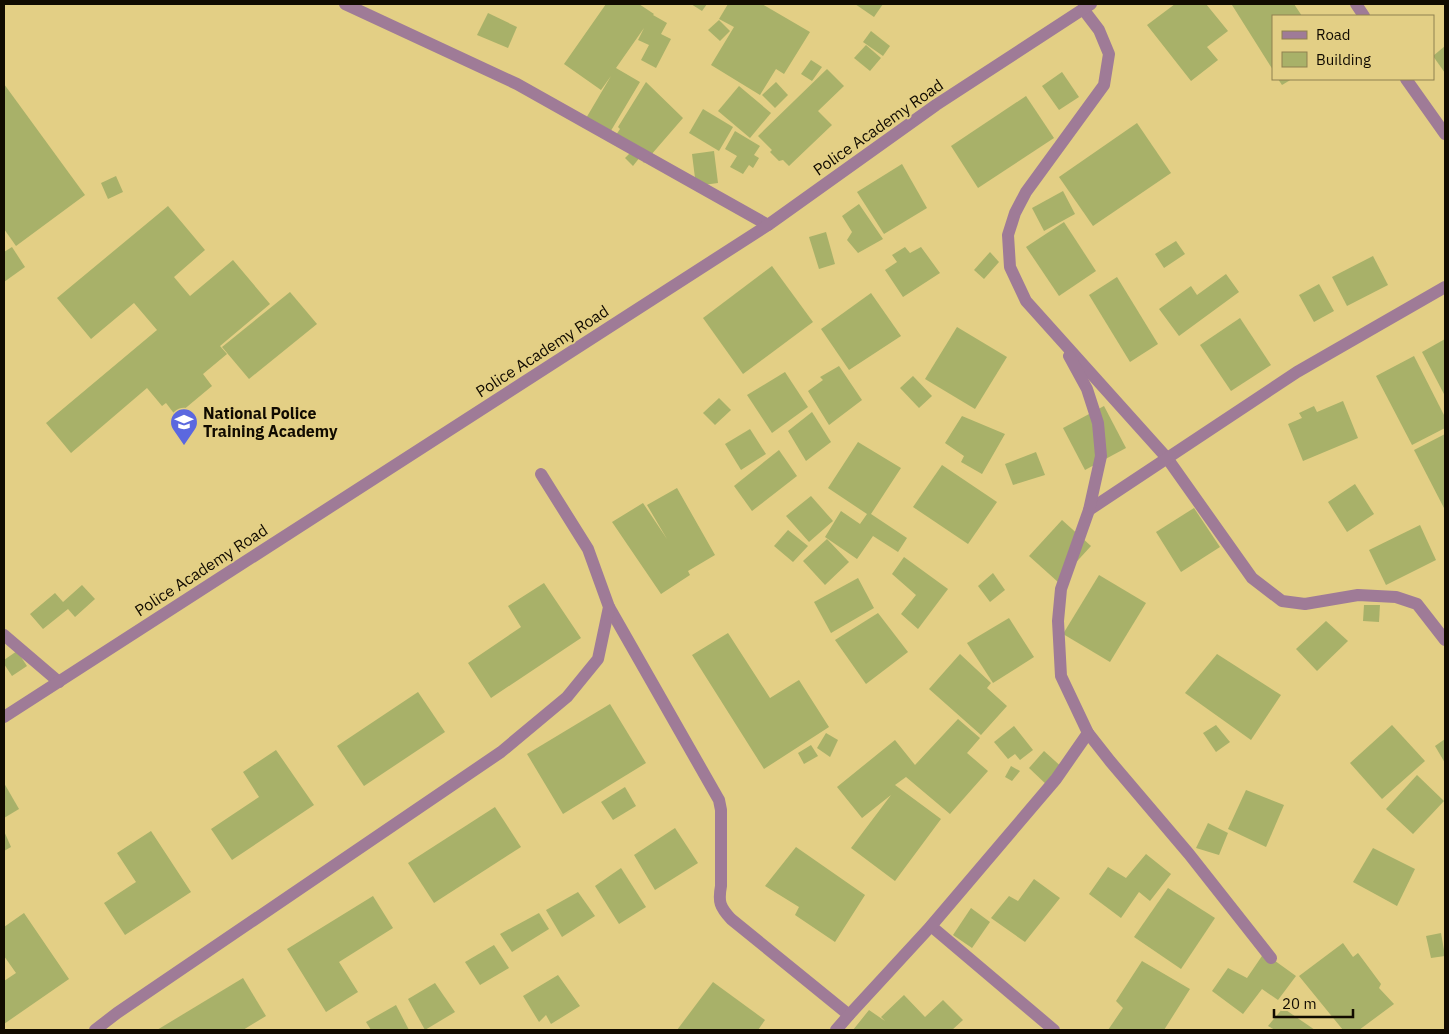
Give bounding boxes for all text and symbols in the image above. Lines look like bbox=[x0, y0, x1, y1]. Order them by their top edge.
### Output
legend bbox=[1272, 15, 1434, 80]
text: Road bbox=[1316, 25, 1351, 44]
text: Building bbox=[1316, 50, 1371, 69]
street label: Police Academy Road bbox=[809, 74, 947, 180]
street label: Police Academy Road bbox=[472, 301, 612, 401]
place label: National Police Training Academy bbox=[203, 403, 338, 441]
school or university icon: National Police Training Academy bbox=[169, 407, 199, 446]
street label: Police Academy Road bbox=[131, 520, 271, 620]
scale bar bbox=[1274, 986, 1353, 1018]
text: 20 m bbox=[1282, 994, 1317, 1013]

